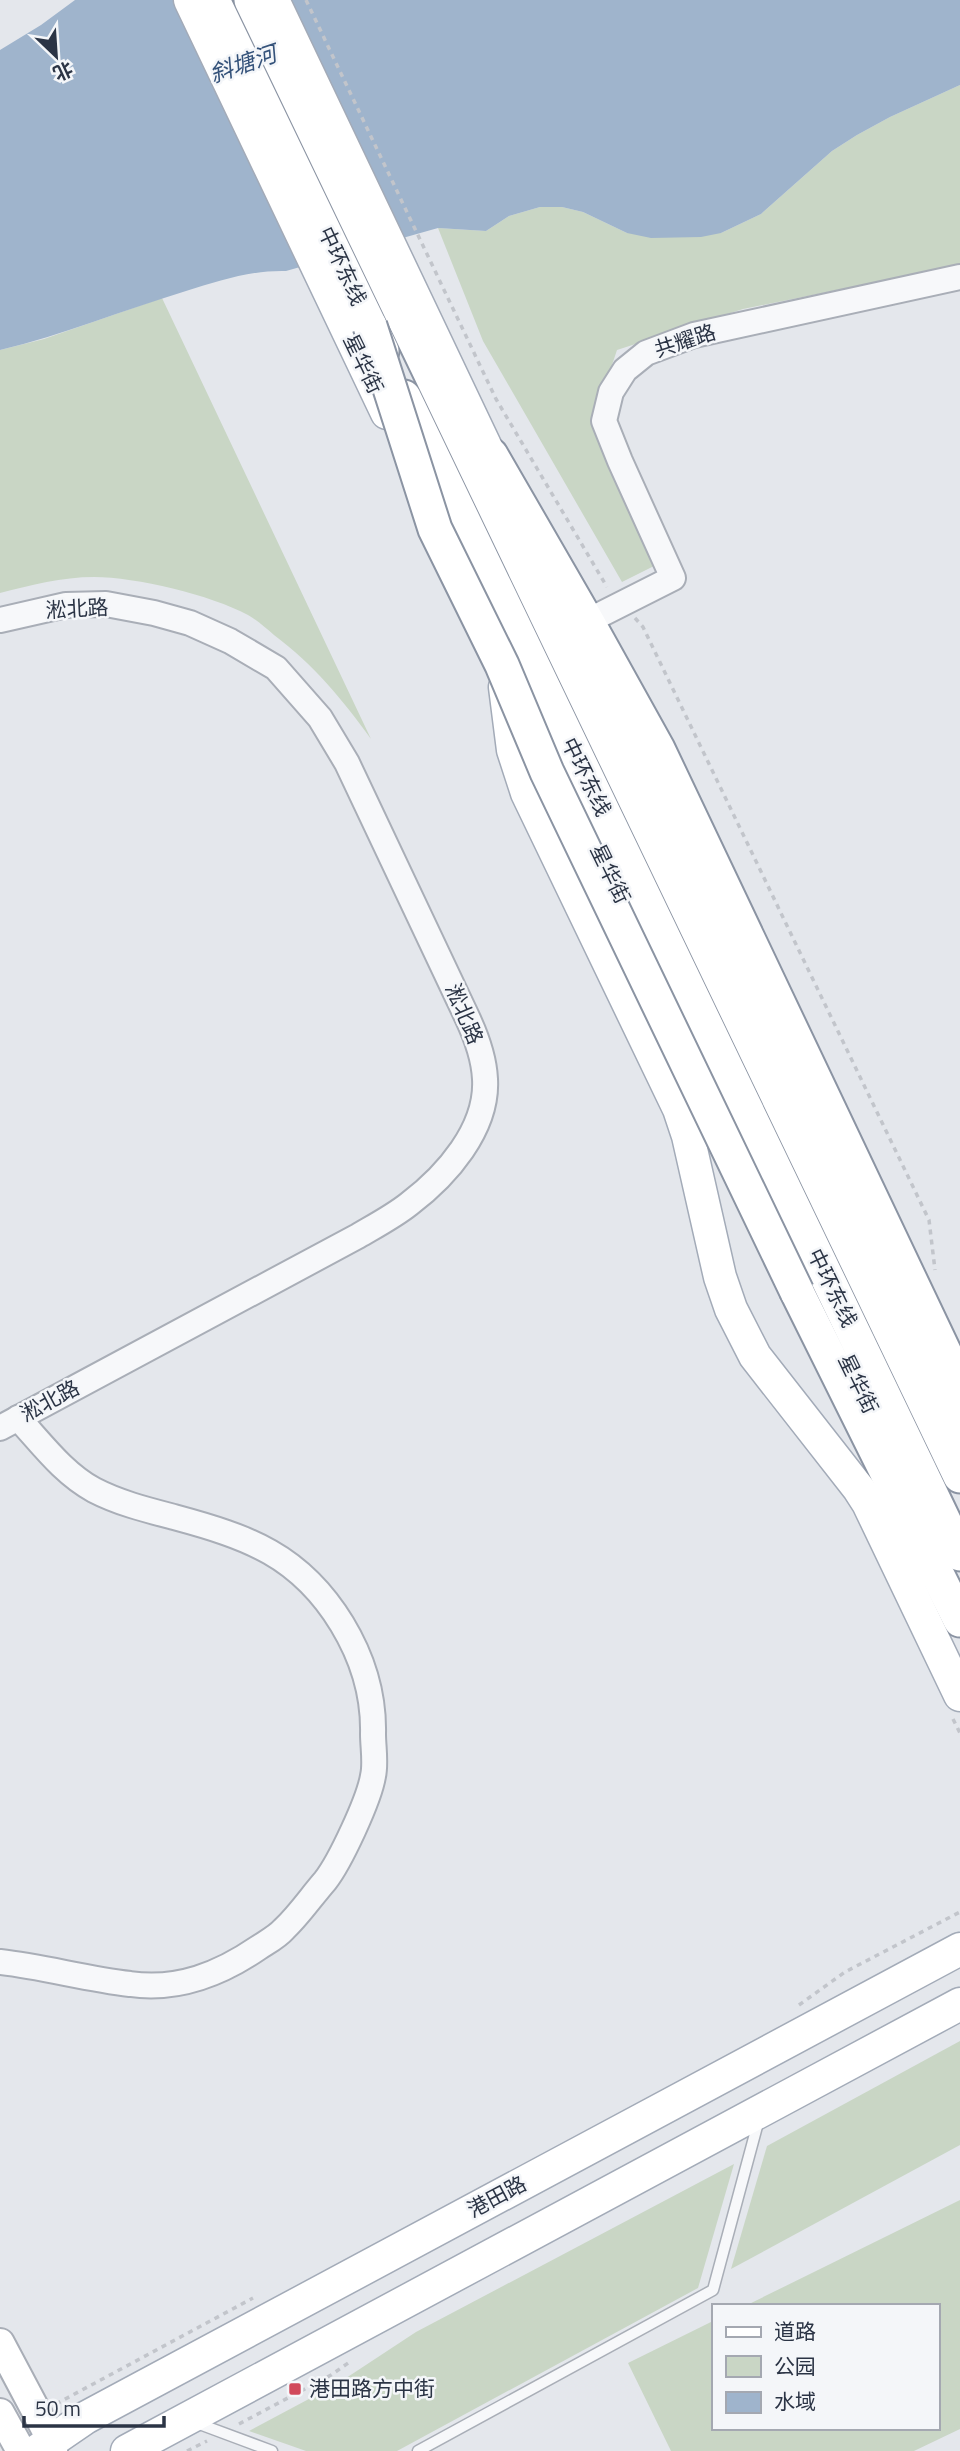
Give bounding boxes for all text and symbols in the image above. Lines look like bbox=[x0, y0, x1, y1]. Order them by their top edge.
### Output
north arrow bbox=[21, 21, 91, 91]
water label: 斜塘河 bbox=[205, 34, 285, 91]
text: 北 bbox=[49, 55, 78, 89]
street label: 中环东线 bbox=[311, 221, 375, 310]
street label: 共耀路 bbox=[650, 315, 720, 365]
street label: 星华街 bbox=[336, 328, 392, 399]
street label: 淞北路 bbox=[45, 590, 109, 626]
street label: 中环东线 bbox=[554, 732, 620, 821]
street label: 星华街 bbox=[583, 838, 639, 909]
street label: 淞北路 bbox=[438, 978, 492, 1049]
street label: 中环东线 bbox=[800, 1243, 866, 1332]
street label: 星华街 bbox=[831, 1348, 887, 1419]
street label: 淞北路 bbox=[14, 1371, 85, 1429]
street label: 港田路 bbox=[461, 2167, 532, 2225]
legend bbox=[712, 2304, 939, 2430]
text: 道路 bbox=[774, 2315, 816, 2347]
text: 公园 bbox=[774, 2350, 816, 2382]
place label: 港田路方中街 bbox=[309, 2372, 435, 2404]
marker: 港田路方中街 bbox=[287, 2381, 303, 2397]
scale bar bbox=[24, 2384, 164, 2428]
text: 水域 bbox=[774, 2385, 816, 2417]
text: 50 m bbox=[35, 2392, 81, 2424]

